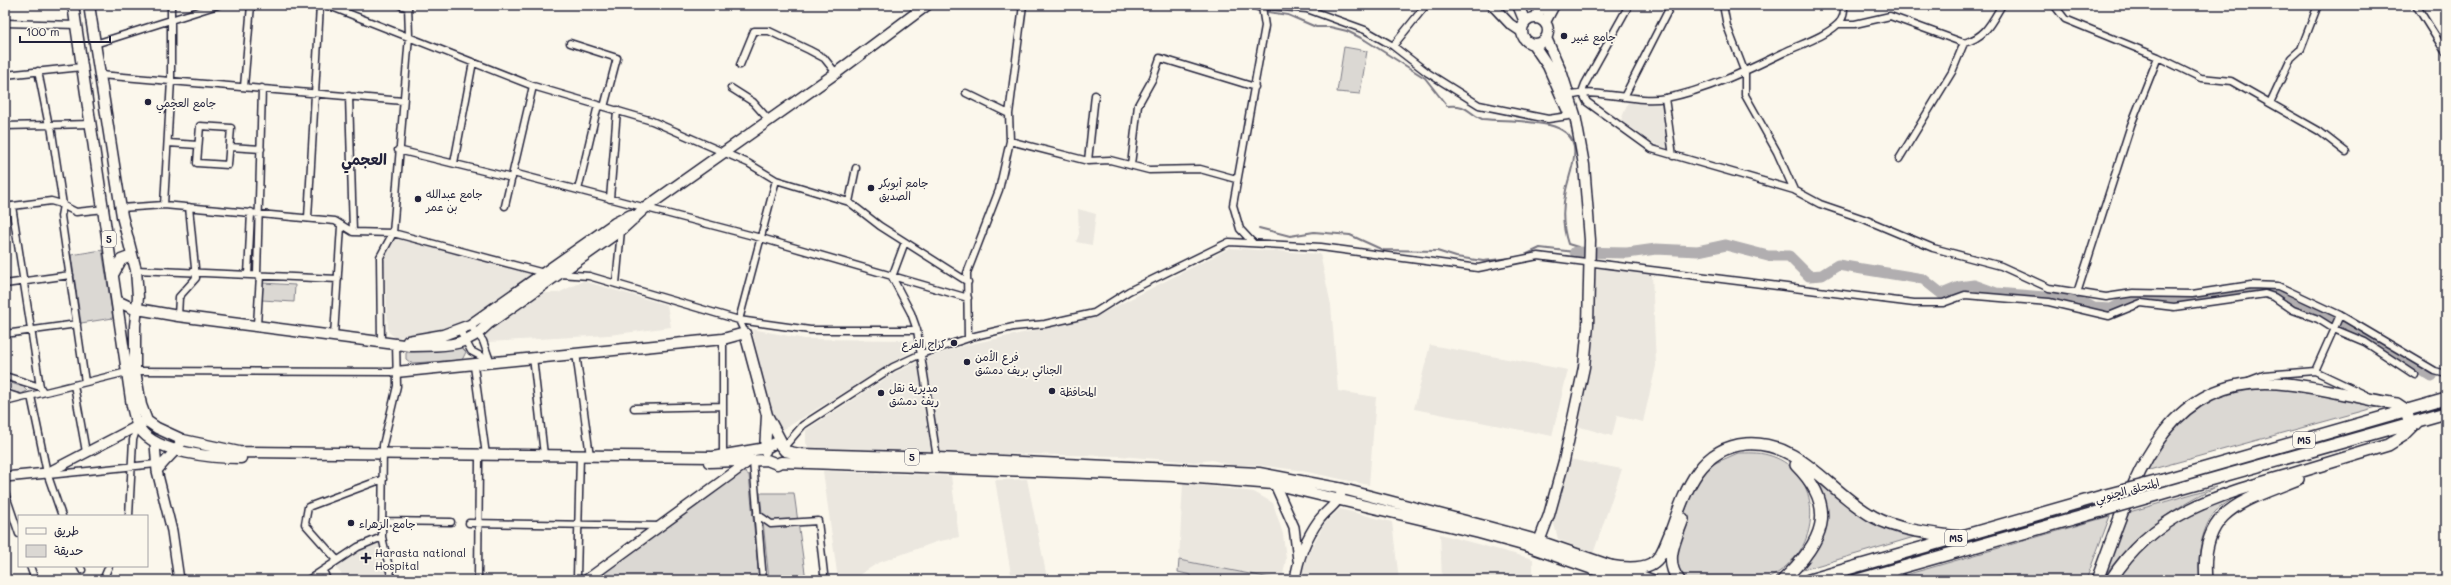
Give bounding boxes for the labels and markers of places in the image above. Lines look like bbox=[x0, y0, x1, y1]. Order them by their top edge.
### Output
place label: جامع غبير bbox=[1571, 29, 1616, 46]
marker: جامع غبير bbox=[1559, 31, 1569, 41]
place label: جامع العجمي bbox=[156, 95, 216, 114]
marker: جامع العجمي bbox=[143, 97, 153, 107]
place label: جامع أبوبكر الصديق bbox=[878, 175, 929, 203]
marker: جامع أبوبكر الصديق bbox=[866, 183, 876, 193]
place label: جامع عبدالله بن عمر bbox=[425, 186, 483, 215]
marker: جامع عبدالله بن عمر bbox=[413, 194, 423, 204]
place label: كراج الفرع bbox=[902, 336, 946, 353]
marker: كراج الفرع bbox=[949, 338, 959, 348]
place label: فرع الأمن الجنائي بريف دمشق bbox=[975, 349, 1062, 381]
marker: فرع الأمن الجنائي بريف دمشق bbox=[962, 357, 972, 367]
place label: مديرية نقل ريف دمشق bbox=[889, 380, 939, 408]
place label: المحافظة bbox=[1060, 384, 1096, 399]
marker: المحافظة bbox=[1047, 386, 1057, 396]
marker: مديرية نقل ريف دمشق bbox=[876, 388, 886, 398]
place label: جامع الزهراء bbox=[359, 516, 416, 533]
marker: جامع الزهراء bbox=[346, 518, 356, 528]
place label: Harasta national Hospital bbox=[375, 545, 466, 573]
marker: Harasta national Hospital bbox=[360, 552, 372, 564]

